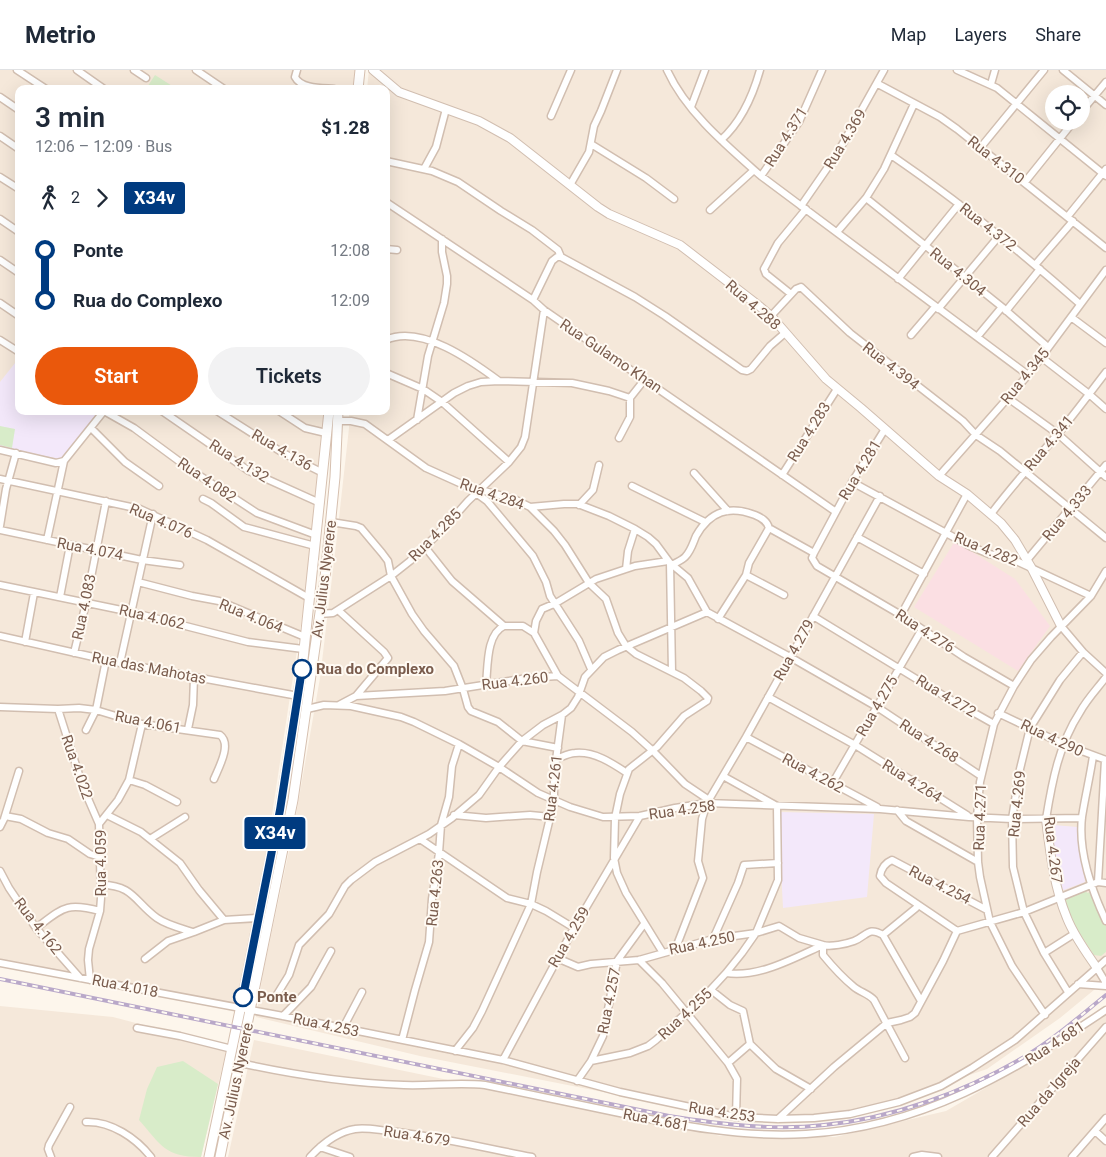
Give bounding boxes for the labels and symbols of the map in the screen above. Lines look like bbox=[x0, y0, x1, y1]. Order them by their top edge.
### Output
street label: Rua 4.371 bbox=[761, 104, 811, 170]
street label: Rua 4.369 bbox=[820, 106, 870, 172]
street label: Rua 4.310 bbox=[964, 132, 1028, 188]
street label: Rua 4.372 bbox=[956, 199, 1020, 255]
street label: Rua 4.304 bbox=[926, 244, 990, 300]
street label: Rua 4.288 bbox=[722, 276, 784, 334]
street label: Rua Gulamo Khan bbox=[557, 315, 665, 397]
street label: Rua 4.394 bbox=[859, 338, 923, 394]
street label: Rua 4.345 bbox=[997, 344, 1053, 408]
street label: Rua 4.283 bbox=[784, 399, 834, 465]
street label: Rua 4.341 bbox=[1021, 412, 1077, 474]
street label: Rua 4.136 bbox=[248, 425, 316, 475]
street label: Rua 4.132 bbox=[206, 436, 272, 486]
street label: Rua 4.281 bbox=[835, 437, 885, 503]
street label: Rua 4.082 bbox=[174, 454, 240, 506]
street label: Rua 4.284 bbox=[457, 475, 527, 514]
street label: Rua 4.333 bbox=[1039, 482, 1095, 544]
street label: Rua 4.076 bbox=[127, 500, 195, 542]
street label: Rua 4.285 bbox=[405, 505, 465, 565]
street label: Av. Julius Nyerere bbox=[308, 519, 340, 639]
street label: Rua 4.282 bbox=[952, 528, 1020, 570]
street label: Rua 4.074 bbox=[55, 534, 125, 564]
street label: Rua 4.083 bbox=[68, 572, 100, 642]
street label: Rua 4.064 bbox=[217, 595, 286, 637]
street label: Rua 4.062 bbox=[117, 601, 187, 633]
street label: Rua 4.276 bbox=[892, 605, 958, 657]
street label: Rua 4.279 bbox=[770, 616, 818, 684]
street label: Rua das Mahotas bbox=[90, 648, 208, 688]
marker: Rua do Complexo bbox=[292, 659, 312, 679]
place label: Rua do Complexo bbox=[316, 660, 434, 678]
street label: Rua 4.260 bbox=[481, 668, 549, 694]
street label: Rua 4.272 bbox=[913, 671, 979, 721]
street label: Rua 4.275 bbox=[852, 672, 902, 740]
street label: Rua 4.061 bbox=[113, 707, 183, 737]
street label: Rua 4.268 bbox=[896, 715, 962, 767]
street label: Rua 4.290 bbox=[1018, 716, 1086, 760]
street label: Rua 4.022 bbox=[58, 732, 96, 802]
street label: Rua 4.262 bbox=[779, 749, 847, 797]
street label: Rua 4.261 bbox=[540, 754, 566, 822]
street label: Rua 4.264 bbox=[879, 756, 946, 807]
street label: Rua 4.269 bbox=[1005, 770, 1029, 838]
street label: Rua 4.271 bbox=[970, 783, 990, 851]
street label: Rua 4.258 bbox=[648, 796, 716, 824]
street label: Rua 4.267 bbox=[1040, 816, 1066, 884]
line badge: X34v bbox=[240, 817, 310, 849]
street label: Rua 4.059 bbox=[92, 829, 110, 897]
street label: Rua 4.263 bbox=[423, 859, 447, 927]
street label: Rua 4.254 bbox=[906, 862, 974, 908]
street label: Rua 4.162 bbox=[10, 894, 66, 958]
street label: Rua 4.259 bbox=[544, 903, 594, 971]
street label: Rua 4.250 bbox=[667, 927, 737, 959]
street label: Rua 4.257 bbox=[594, 966, 624, 1036]
street label: Rua 4.018 bbox=[90, 971, 160, 1001]
street label: Rua 4.255 bbox=[654, 985, 716, 1043]
marker: Ponte bbox=[233, 987, 253, 1007]
place label: Ponte bbox=[257, 988, 297, 1006]
street label: Rua 4.253 bbox=[291, 1009, 361, 1041]
street label: Rua 4.681 bbox=[1022, 1017, 1088, 1069]
street label: Av. Julius Nyerere bbox=[215, 1021, 257, 1141]
street label: Rua da Igreja bbox=[1014, 1053, 1084, 1131]
street label: Rua 4.253 bbox=[687, 1098, 757, 1126]
street label: Rua 4.681 bbox=[621, 1105, 691, 1135]
street label: Rua 4.679 bbox=[382, 1122, 452, 1150]

